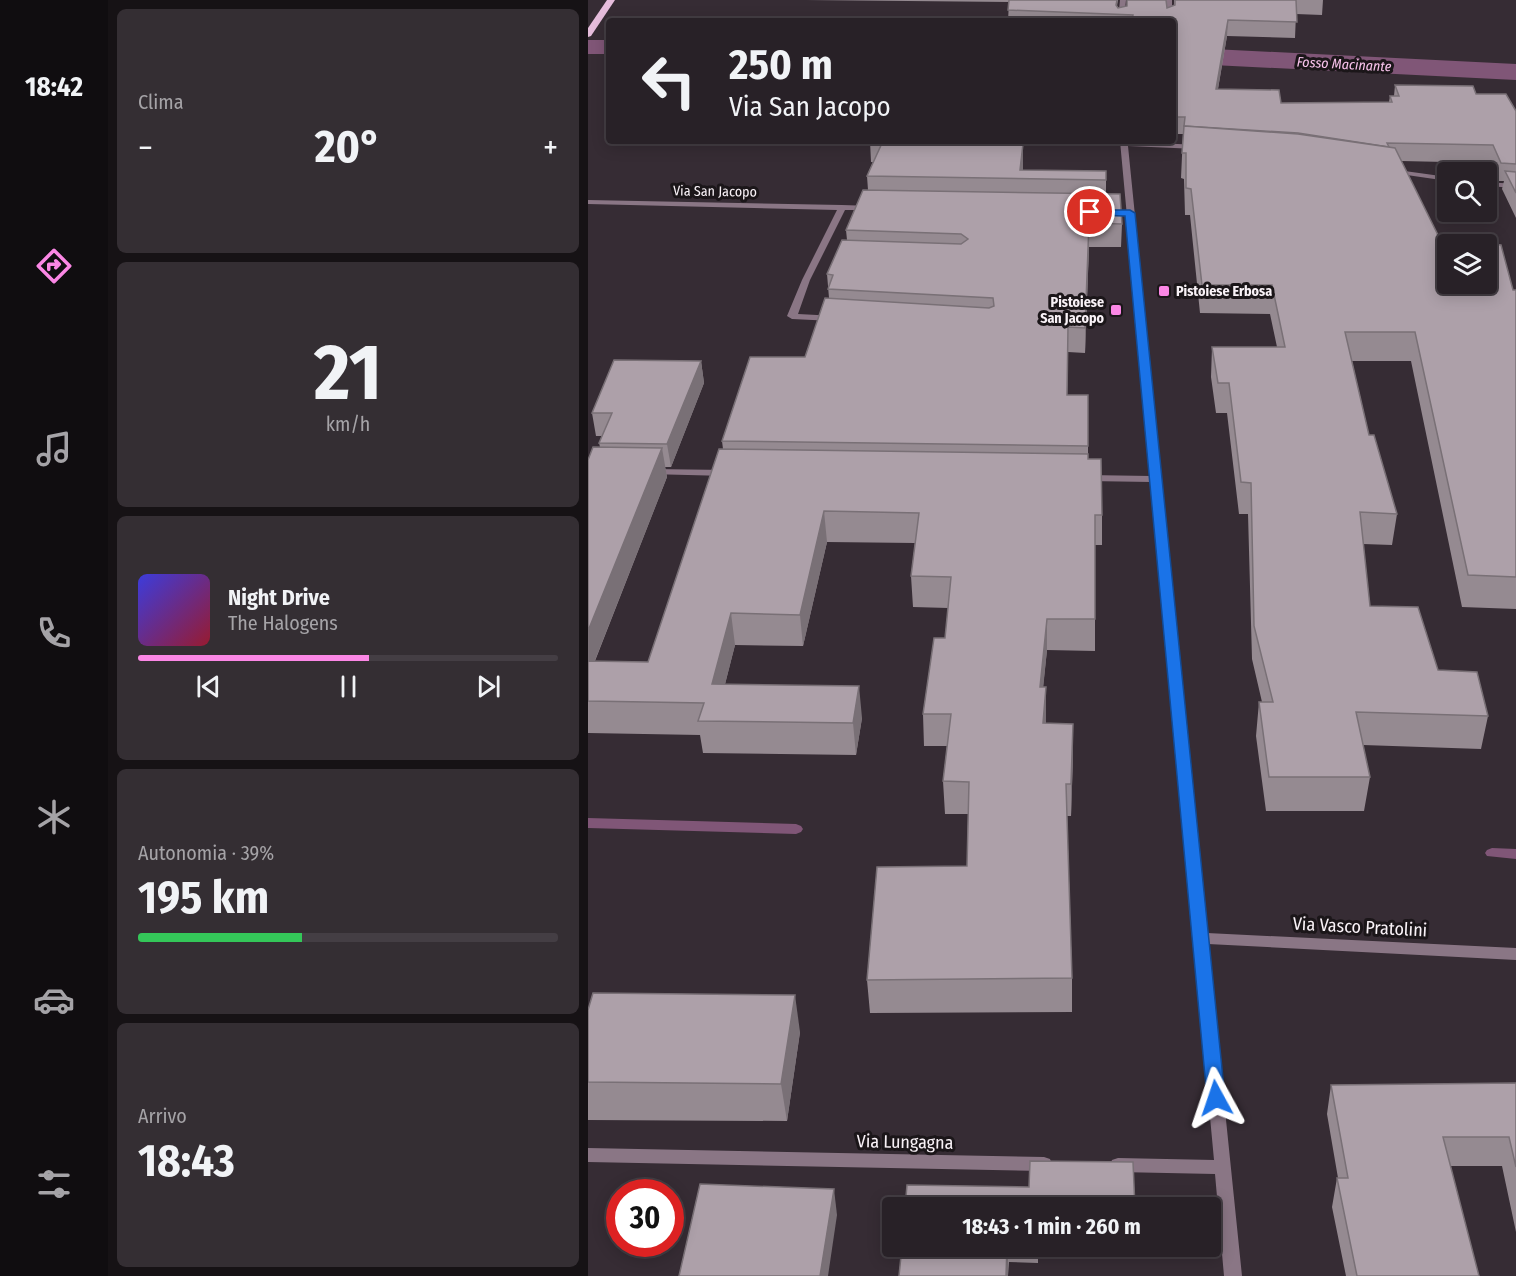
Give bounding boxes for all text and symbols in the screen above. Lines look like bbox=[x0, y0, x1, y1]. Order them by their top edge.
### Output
text: 250 m bbox=[729, 40, 833, 90]
icon: left bbox=[630, 42, 708, 120]
water label: Fosso Macinante bbox=[1296, 54, 1392, 75]
text: 18:42 bbox=[25, 71, 83, 103]
text: Clima bbox=[138, 90, 183, 114]
text: Via San Jacopo bbox=[729, 91, 891, 123]
text: 20° bbox=[315, 120, 381, 174]
text: − bbox=[138, 128, 153, 168]
text: + bbox=[543, 128, 558, 168]
map controls bbox=[1437, 162, 1497, 294]
button: search bbox=[1437, 162, 1497, 222]
street label: Via San Jacopo bbox=[673, 182, 757, 201]
pin bbox=[1064, 186, 1115, 237]
icon: arrive bbox=[1073, 195, 1106, 228]
button: layers bbox=[1437, 234, 1497, 294]
icon: directions bbox=[33, 245, 75, 287]
place label: Pistoiese Erbosa bbox=[1176, 283, 1272, 300]
marker: Pistoiese Erbosa bbox=[1157, 284, 1171, 298]
place label: Pistoiese San Jacopo bbox=[1040, 294, 1105, 327]
marker: Pistoiese San Jacopo bbox=[1109, 303, 1123, 317]
text: 21 bbox=[314, 326, 382, 420]
text: km/h bbox=[326, 412, 370, 436]
icon: music bbox=[33, 428, 75, 470]
text: Night Drive bbox=[228, 584, 330, 611]
text: The Halogens bbox=[228, 611, 338, 635]
icon: phone bbox=[33, 612, 75, 654]
icon: previous bbox=[192, 670, 225, 703]
icon: pause bbox=[332, 670, 365, 703]
icon: next bbox=[472, 670, 505, 703]
icon: climate bbox=[33, 796, 75, 838]
text: Autonomia · 39% bbox=[138, 841, 274, 865]
text: 195 km bbox=[138, 871, 269, 925]
street label: Via Vasco Pratolini bbox=[1292, 912, 1428, 942]
icon: car bbox=[33, 979, 75, 1021]
position arrow bbox=[1184, 1066, 1248, 1130]
text: Arrivo bbox=[138, 1104, 187, 1128]
street label: Via Lungagna bbox=[856, 1130, 954, 1154]
text: 18:43 bbox=[138, 1134, 235, 1188]
icon: filters bbox=[33, 1163, 75, 1205]
speed limit sign: 30 bbox=[606, 1179, 684, 1257]
text: 18:43 · 1 min · 260 m bbox=[962, 1213, 1141, 1240]

